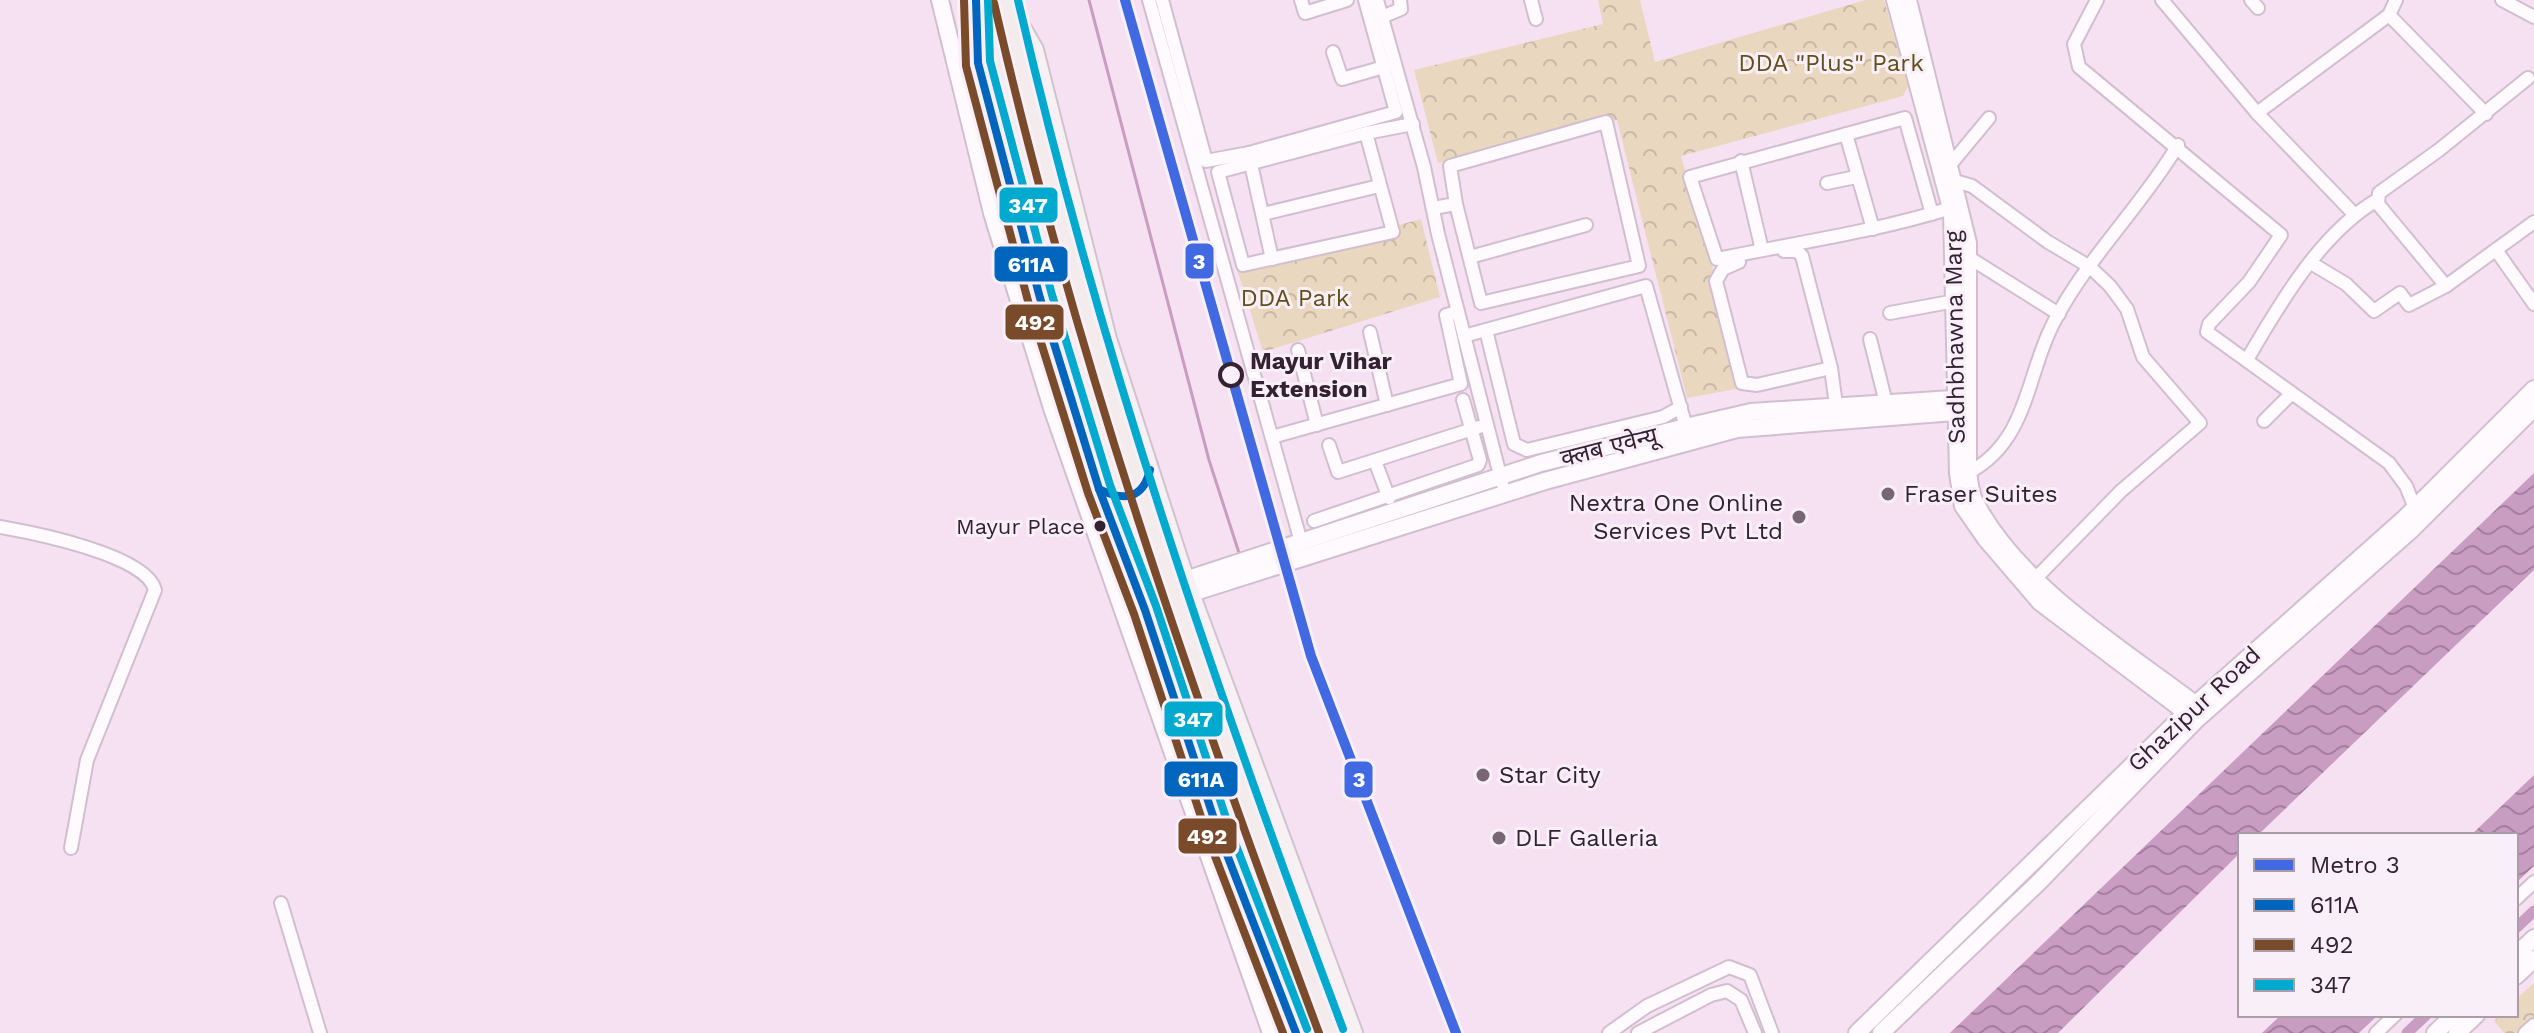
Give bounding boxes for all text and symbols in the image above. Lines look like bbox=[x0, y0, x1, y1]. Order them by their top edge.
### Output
park label: DDA "Plus" Park bbox=[1738, 49, 1924, 77]
line badge: 347 bbox=[998, 186, 1059, 224]
text: 347 bbox=[1008, 193, 1048, 218]
street label: Sadhbhawna Marg bbox=[1939, 230, 1971, 444]
line badge: 3 bbox=[1184, 242, 1215, 280]
line badge: 611A bbox=[993, 245, 1069, 283]
text: 3 bbox=[1192, 249, 1206, 274]
text: 611A bbox=[1007, 252, 1055, 277]
park label: DDA Park bbox=[1241, 284, 1350, 312]
line badge: 492 bbox=[1004, 303, 1065, 341]
text: 492 bbox=[1015, 310, 1055, 335]
place label: Mayur Vihar Extension bbox=[1250, 347, 1393, 403]
marker: Mayur Vihar Extension bbox=[1219, 363, 1243, 387]
street label: क्लब एवेन्यू bbox=[1558, 420, 1664, 474]
place label: Fraser Suites bbox=[1904, 480, 2058, 508]
marker: Fraser Suites bbox=[1879, 485, 1897, 503]
place label: Nextra One Online Services Pvt Ltd bbox=[1569, 489, 1783, 545]
marker: Nextra One Online Services Pvt Ltd bbox=[1790, 508, 1808, 526]
place label: Mayur Place bbox=[956, 514, 1085, 539]
marker: Mayur Place bbox=[1092, 518, 1108, 534]
street label: Ghazipur Road bbox=[2122, 640, 2266, 778]
line badge: 347 bbox=[1163, 700, 1224, 738]
text: 347 bbox=[1173, 707, 1213, 732]
line badge: 611A bbox=[1163, 760, 1239, 798]
line badge: 3 bbox=[1343, 760, 1374, 799]
place label: Star City bbox=[1499, 761, 1601, 789]
marker: Star City bbox=[1474, 766, 1492, 784]
text: 611A bbox=[1177, 767, 1225, 792]
text: 3 bbox=[1352, 767, 1366, 792]
line badge: 492 bbox=[1177, 817, 1238, 855]
text: 492 bbox=[1187, 824, 1227, 849]
place label: DLF Galleria bbox=[1515, 824, 1658, 852]
marker: DLF Galleria bbox=[1490, 829, 1508, 847]
legend bbox=[2238, 833, 2518, 1017]
text: Metro 3 bbox=[2310, 851, 2400, 879]
text: 611A bbox=[2310, 891, 2359, 919]
text: 492 bbox=[2310, 931, 2353, 959]
text: 347 bbox=[2310, 971, 2351, 999]

